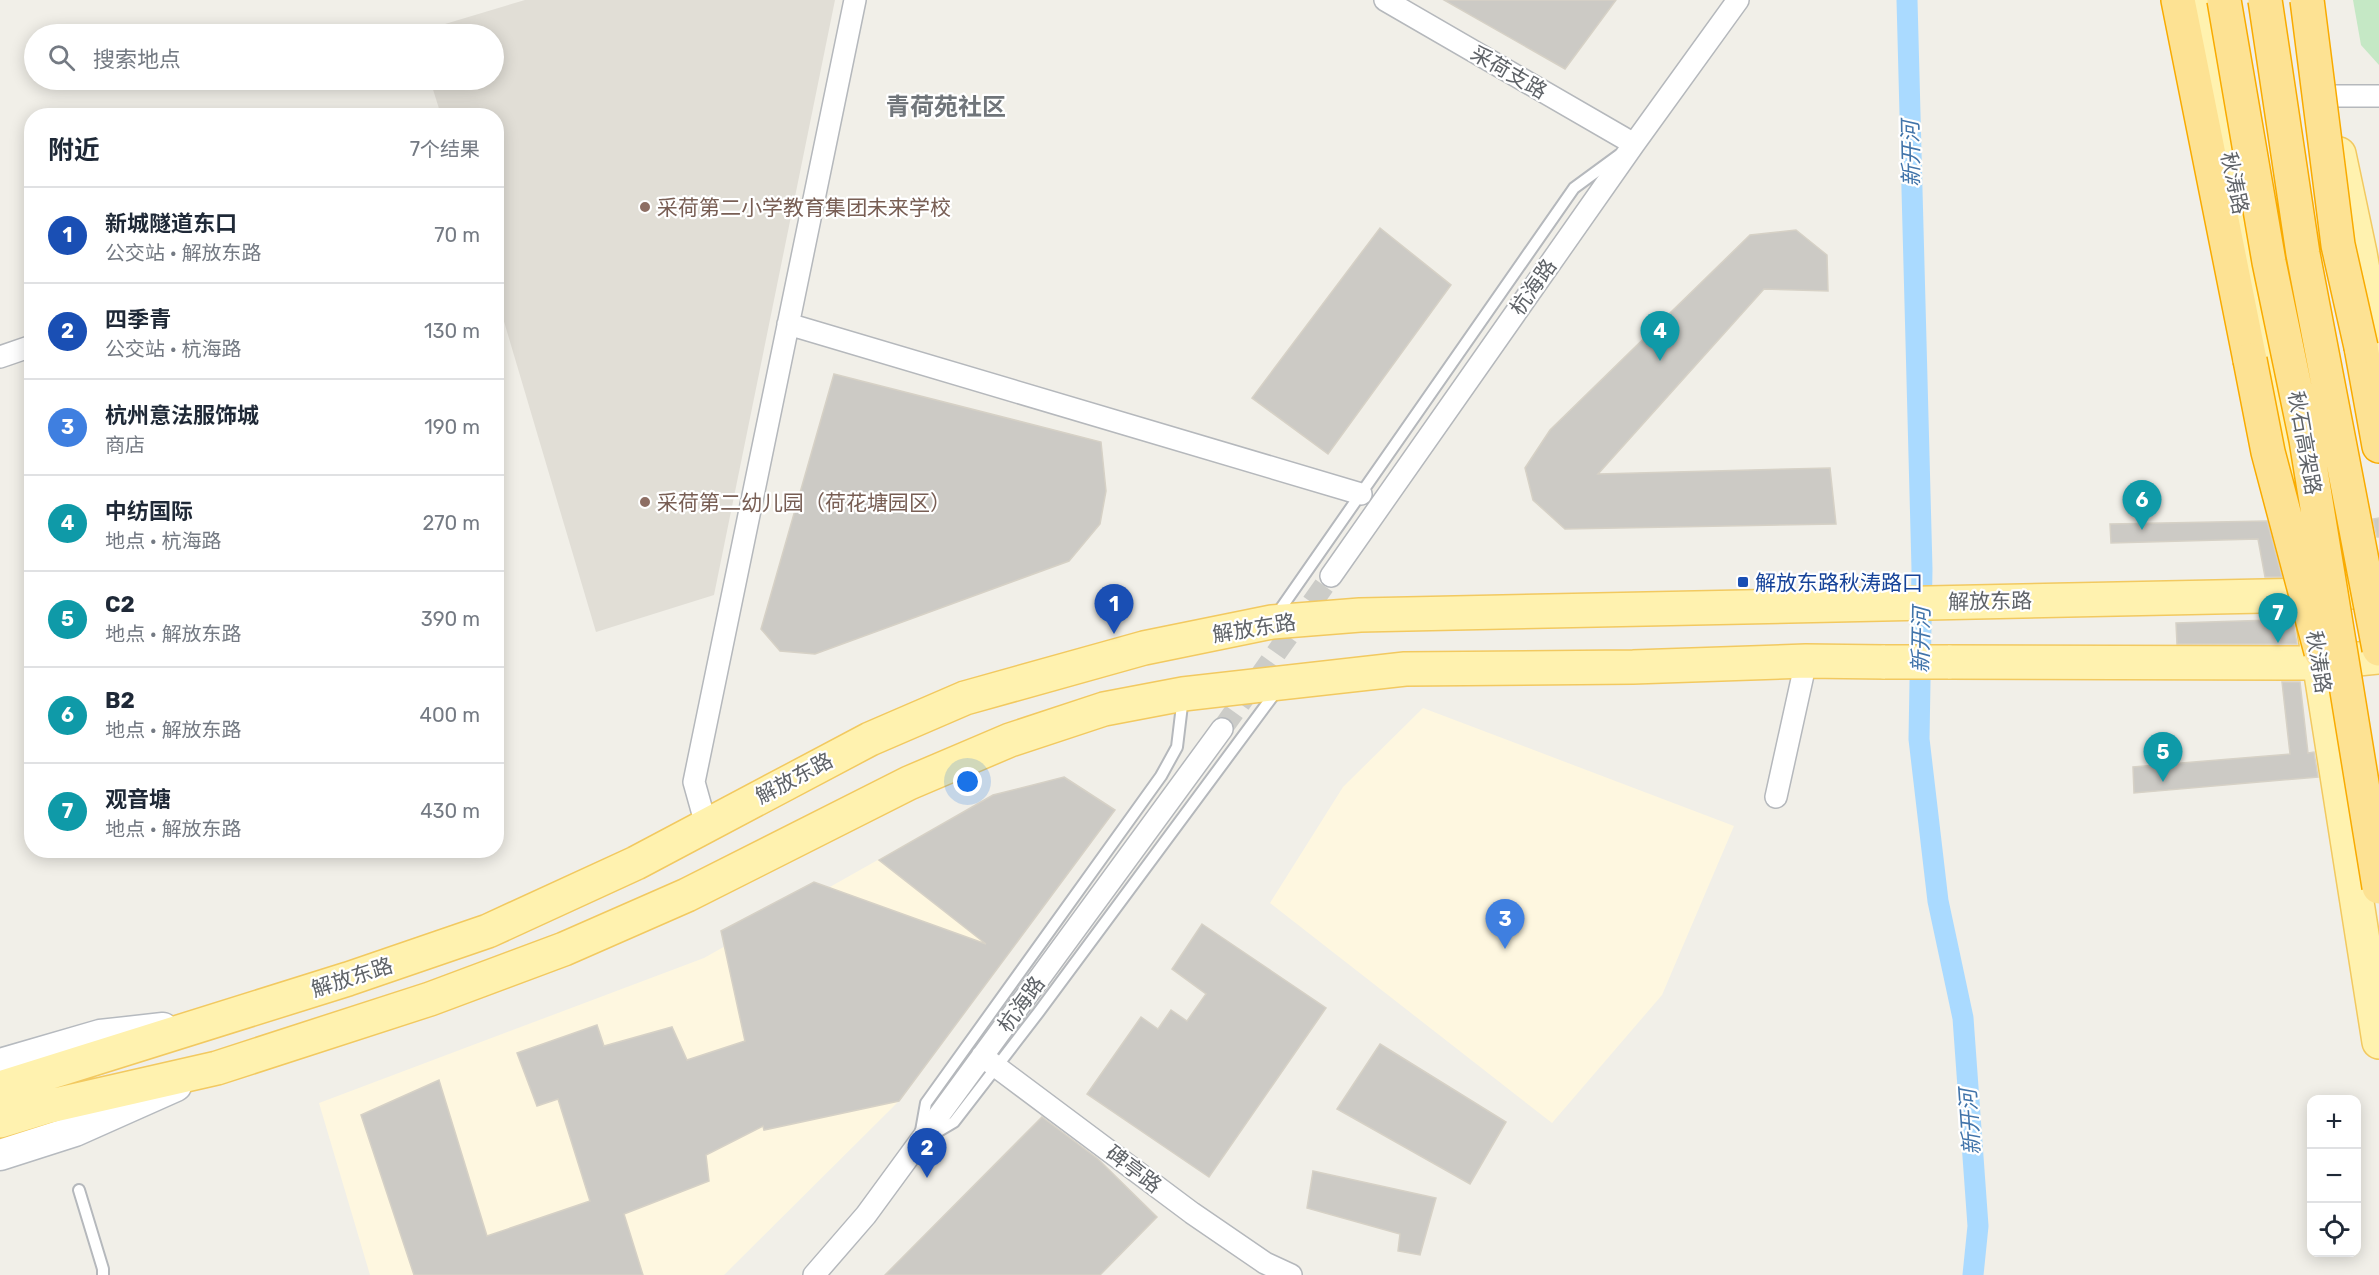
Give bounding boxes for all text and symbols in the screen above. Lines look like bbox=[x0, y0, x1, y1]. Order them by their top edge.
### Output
search box bbox=[24, 24, 504, 90]
street label: 采荷支路 bbox=[1466, 40, 1552, 104]
icon: search bbox=[45, 41, 78, 74]
text: 搜索地点 bbox=[93, 46, 181, 73]
district label: 青荷苑社区 bbox=[886, 93, 1006, 121]
water label: 新开河 bbox=[1897, 117, 1925, 187]
text: 附近 bbox=[48, 135, 100, 166]
text: 7个结果 bbox=[410, 137, 480, 161]
street label: 秋涛路 bbox=[2216, 150, 2254, 216]
place label: 采荷第二小学教育集团未来学校 bbox=[657, 195, 951, 220]
marker: 采荷第二小学教育集团未来学校 bbox=[638, 200, 652, 214]
text: 新城隧道东口 bbox=[105, 210, 237, 237]
text: 1 bbox=[63, 223, 72, 247]
text: 70 m bbox=[434, 223, 480, 247]
text: 公交站 · 解放东路 bbox=[105, 241, 261, 265]
street label: 杭海路 bbox=[1505, 254, 1561, 320]
text: 四季青 bbox=[105, 306, 171, 333]
pin: 4 bbox=[1640, 312, 1680, 361]
text: 2 bbox=[61, 319, 74, 343]
text: 130 m bbox=[424, 319, 480, 343]
text: 公交站 · 杭海路 bbox=[105, 337, 241, 361]
street label: 秋石高架路 bbox=[2284, 389, 2326, 497]
text: 杭州意法服饰城 bbox=[105, 402, 259, 429]
text: 3 bbox=[61, 415, 74, 439]
text: 190 m bbox=[424, 415, 480, 439]
text: 商店 bbox=[105, 433, 145, 457]
pin: 6 bbox=[2122, 480, 2162, 530]
place label: 采荷第二幼儿园（荷花塘园区） bbox=[657, 490, 951, 515]
marker: 采荷第二幼儿园（荷花塘园区） bbox=[638, 495, 652, 509]
text: 中纺国际 bbox=[105, 498, 193, 525]
text: 4 bbox=[61, 511, 74, 535]
text: 270 m bbox=[423, 511, 480, 535]
text: 地点 · 杭海路 bbox=[105, 529, 221, 553]
place label: 解放东路秋涛路口 bbox=[1755, 570, 1923, 595]
marker: 解放东路秋涛路口 bbox=[1736, 575, 1750, 589]
pin: 1 bbox=[1094, 584, 1134, 634]
street label: 解放东路 bbox=[1948, 588, 2032, 614]
text: C2 bbox=[105, 591, 135, 618]
pin: 7 bbox=[2258, 594, 2298, 643]
water label: 新开河 bbox=[1907, 603, 1935, 673]
text: 5 bbox=[61, 607, 74, 631]
text: 390 m bbox=[421, 607, 480, 631]
street label: 解放东路 bbox=[1211, 609, 1297, 647]
text: 地点 · 解放东路 bbox=[105, 622, 241, 646]
street label: 秋涛路 bbox=[2302, 629, 2336, 695]
text: B2 bbox=[105, 687, 135, 714]
text: 6 bbox=[61, 703, 74, 727]
text: 400 m bbox=[420, 703, 480, 727]
text: 地点 · 解放东路 bbox=[105, 718, 241, 742]
pin: 5 bbox=[2144, 732, 2182, 782]
street label: 解放东路 bbox=[751, 747, 837, 809]
your location bbox=[953, 767, 982, 796]
text: 观音塘 bbox=[105, 786, 171, 813]
text: 7 bbox=[62, 799, 73, 823]
text: 430 m bbox=[420, 799, 480, 823]
text: 地点 · 解放东路 bbox=[105, 817, 241, 841]
pin: 3 bbox=[1486, 900, 1524, 949]
street label: 解放东路 bbox=[308, 952, 396, 1002]
street label: 杭海路 bbox=[992, 971, 1050, 1037]
water label: 新开河 bbox=[1954, 1084, 1986, 1156]
map controls bbox=[2307, 1095, 2361, 1257]
button: + bbox=[2307, 1095, 2361, 1149]
pin: 2 bbox=[908, 1128, 946, 1178]
street label: 碑亭路 bbox=[1101, 1140, 1167, 1198]
button: − bbox=[2307, 1149, 2361, 1203]
button: locate bbox=[2307, 1203, 2361, 1257]

